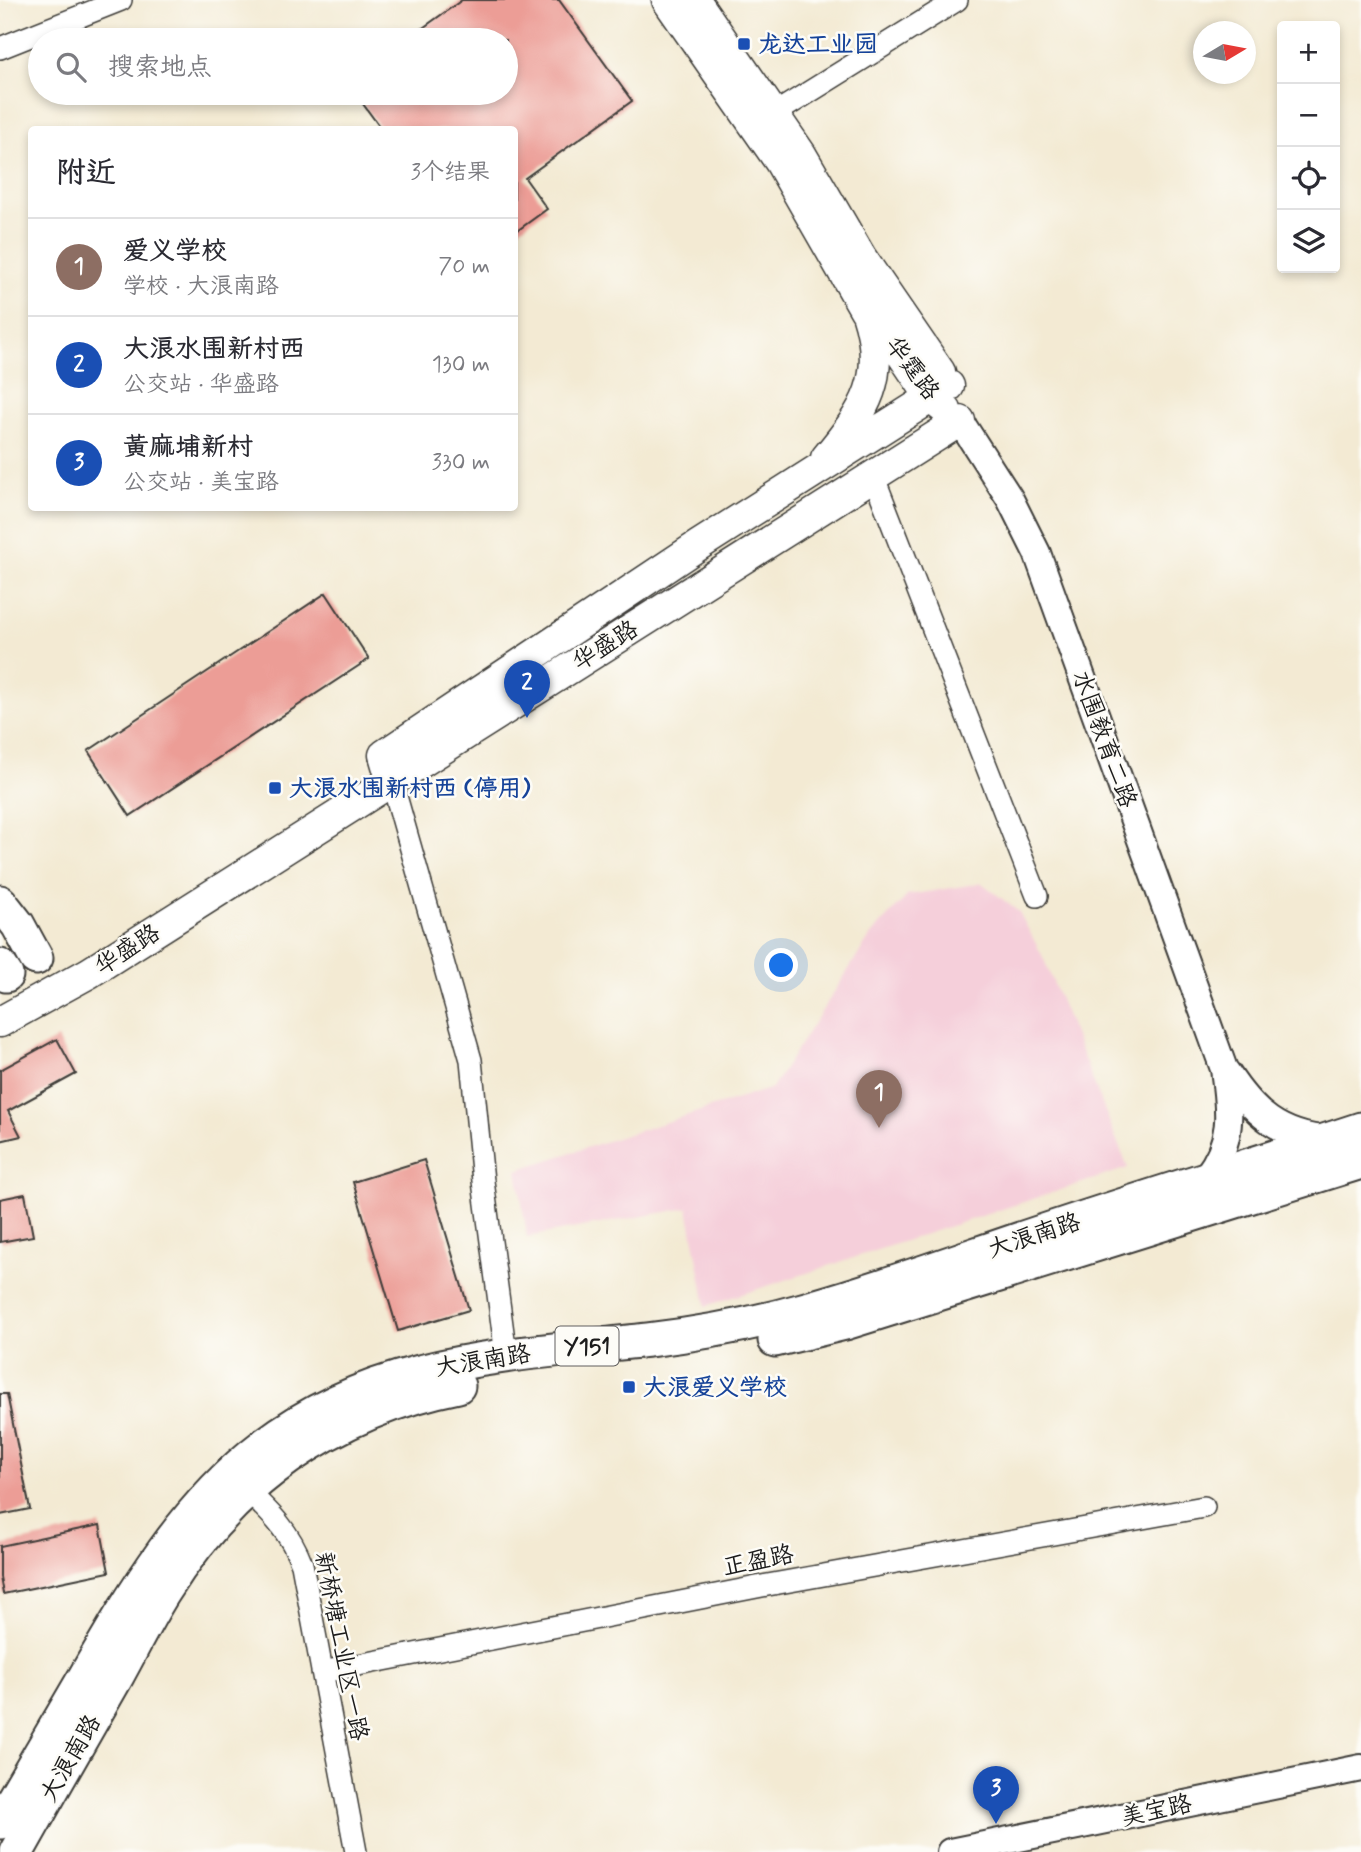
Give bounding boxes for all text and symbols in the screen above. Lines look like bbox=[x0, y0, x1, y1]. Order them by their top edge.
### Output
north arrow bbox=[1193, 21, 1256, 84]
map controls bbox=[1277, 21, 1340, 273]
button: + bbox=[1277, 21, 1340, 84]
search box bbox=[28, 28, 518, 105]
place label: 龙达工业园 bbox=[758, 30, 878, 61]
marker: 龙达工业园 bbox=[736, 36, 752, 52]
icon: search bbox=[52, 48, 90, 86]
text: 搜索地点 bbox=[108, 51, 212, 85]
button: − bbox=[1277, 84, 1340, 147]
button: locate bbox=[1277, 147, 1340, 210]
text: 附近 bbox=[56, 154, 116, 193]
text: 3个结果 bbox=[411, 158, 490, 188]
button: layers bbox=[1277, 210, 1340, 273]
text: 爱义学校 bbox=[123, 235, 227, 269]
text: 1 bbox=[74, 252, 84, 282]
text: 70 m bbox=[438, 252, 490, 282]
text: 学校 · 大浪南路 bbox=[123, 272, 279, 302]
street label: 华霆路 bbox=[878, 331, 946, 407]
text: 大浪水围新村西 bbox=[123, 333, 305, 367]
text: 2 bbox=[73, 350, 85, 380]
text: 130 m bbox=[432, 350, 490, 380]
text: 公交站 · 华盛路 bbox=[123, 370, 279, 400]
text: 黄麻埔新村 bbox=[123, 431, 253, 465]
text: 3 bbox=[74, 448, 84, 478]
text: 330 m bbox=[432, 448, 490, 478]
text: 公交站 · 美宝路 bbox=[123, 468, 279, 498]
street label: 华盛路 bbox=[567, 614, 645, 678]
pin: 2 bbox=[504, 660, 550, 718]
street label: 水围教育二路 bbox=[1064, 667, 1143, 812]
place label: 大浪水围新村西 (停用) bbox=[289, 774, 531, 805]
marker: 大浪水围新村西 (停用) bbox=[267, 780, 283, 796]
street label: 华盛路 bbox=[89, 918, 166, 983]
your location bbox=[764, 948, 798, 982]
pin: 1 bbox=[856, 1070, 902, 1128]
street label: 大浪南路 bbox=[984, 1207, 1085, 1266]
road number: Y151 bbox=[556, 1326, 618, 1366]
street label: 大浪南路 bbox=[433, 1339, 533, 1384]
place label: 大浪爱义学校 bbox=[643, 1373, 787, 1404]
marker: 大浪爱义学校 bbox=[621, 1379, 637, 1395]
street label: 正盈路 bbox=[720, 1539, 797, 1584]
street label: 新桥塘工业区一路 bbox=[307, 1549, 374, 1743]
street label: 大浪南路 bbox=[34, 1709, 109, 1808]
pin: 3 bbox=[973, 1766, 1019, 1824]
street label: 美宝路 bbox=[1118, 1789, 1195, 1834]

